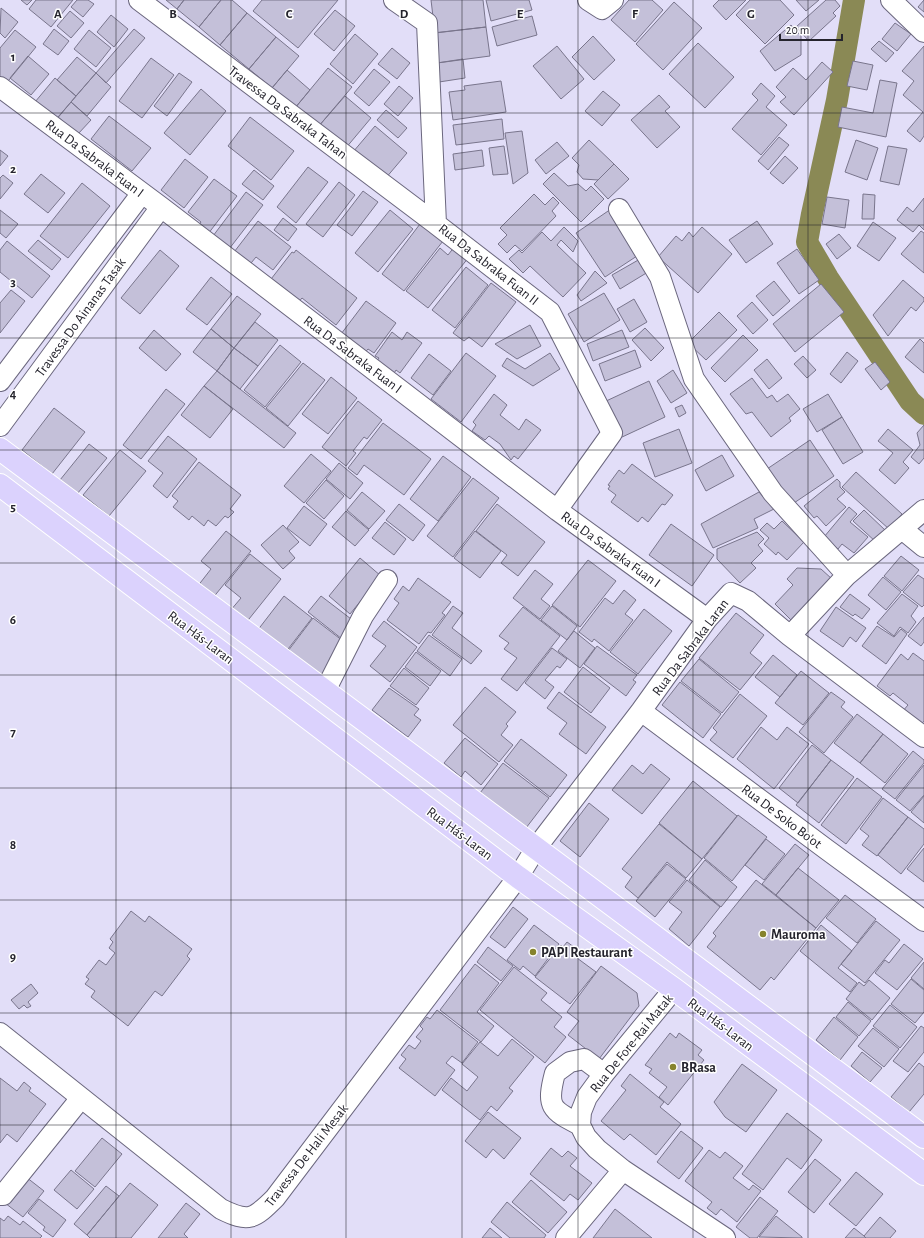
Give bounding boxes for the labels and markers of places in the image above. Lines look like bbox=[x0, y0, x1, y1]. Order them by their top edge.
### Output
place label: Mauroma bbox=[771, 928, 826, 942]
marker: Mauroma bbox=[758, 929, 768, 939]
place label: PAPI Restaurant bbox=[541, 946, 633, 960]
marker: PAPI Restaurant bbox=[528, 947, 538, 957]
place label: BRasa bbox=[681, 1061, 716, 1075]
marker: BRasa bbox=[668, 1062, 678, 1072]

